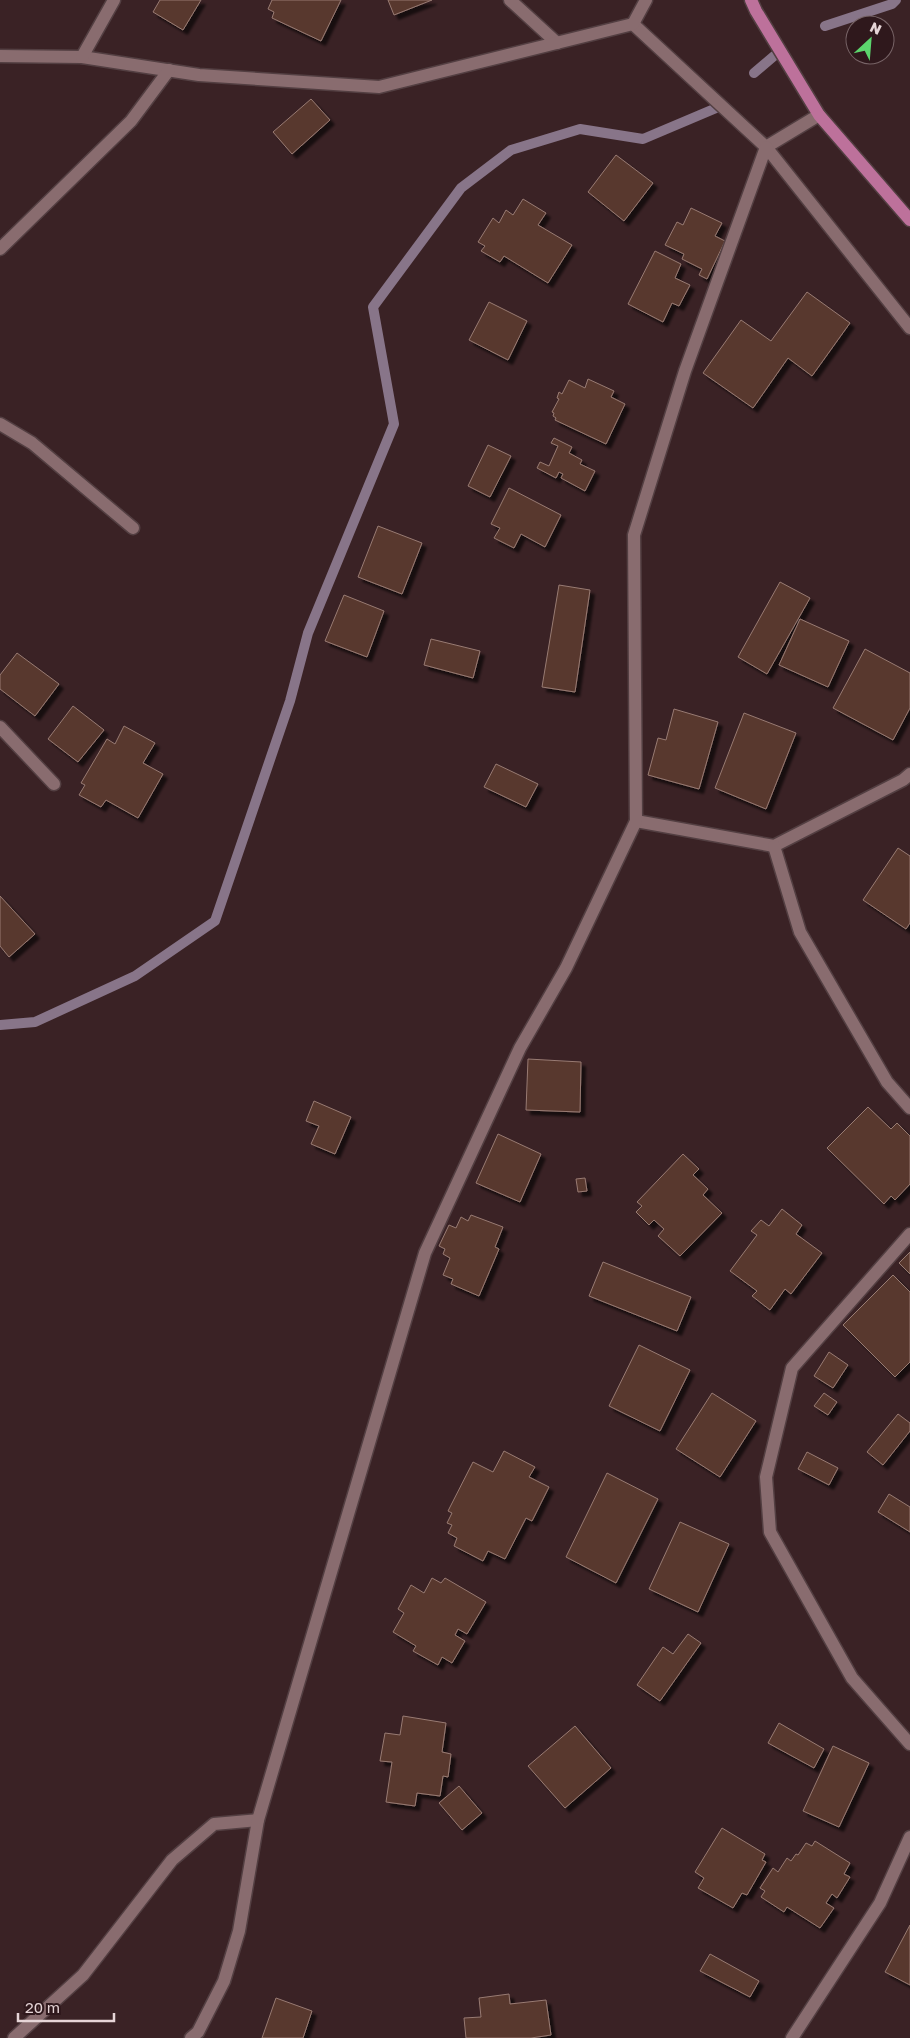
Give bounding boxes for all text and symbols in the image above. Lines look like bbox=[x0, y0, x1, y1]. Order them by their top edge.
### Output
north arrow bbox=[845, 15, 895, 65]
text: N bbox=[867, 18, 884, 38]
scale bar bbox=[18, 1990, 114, 2022]
text: 20 m bbox=[25, 1998, 60, 2016]

